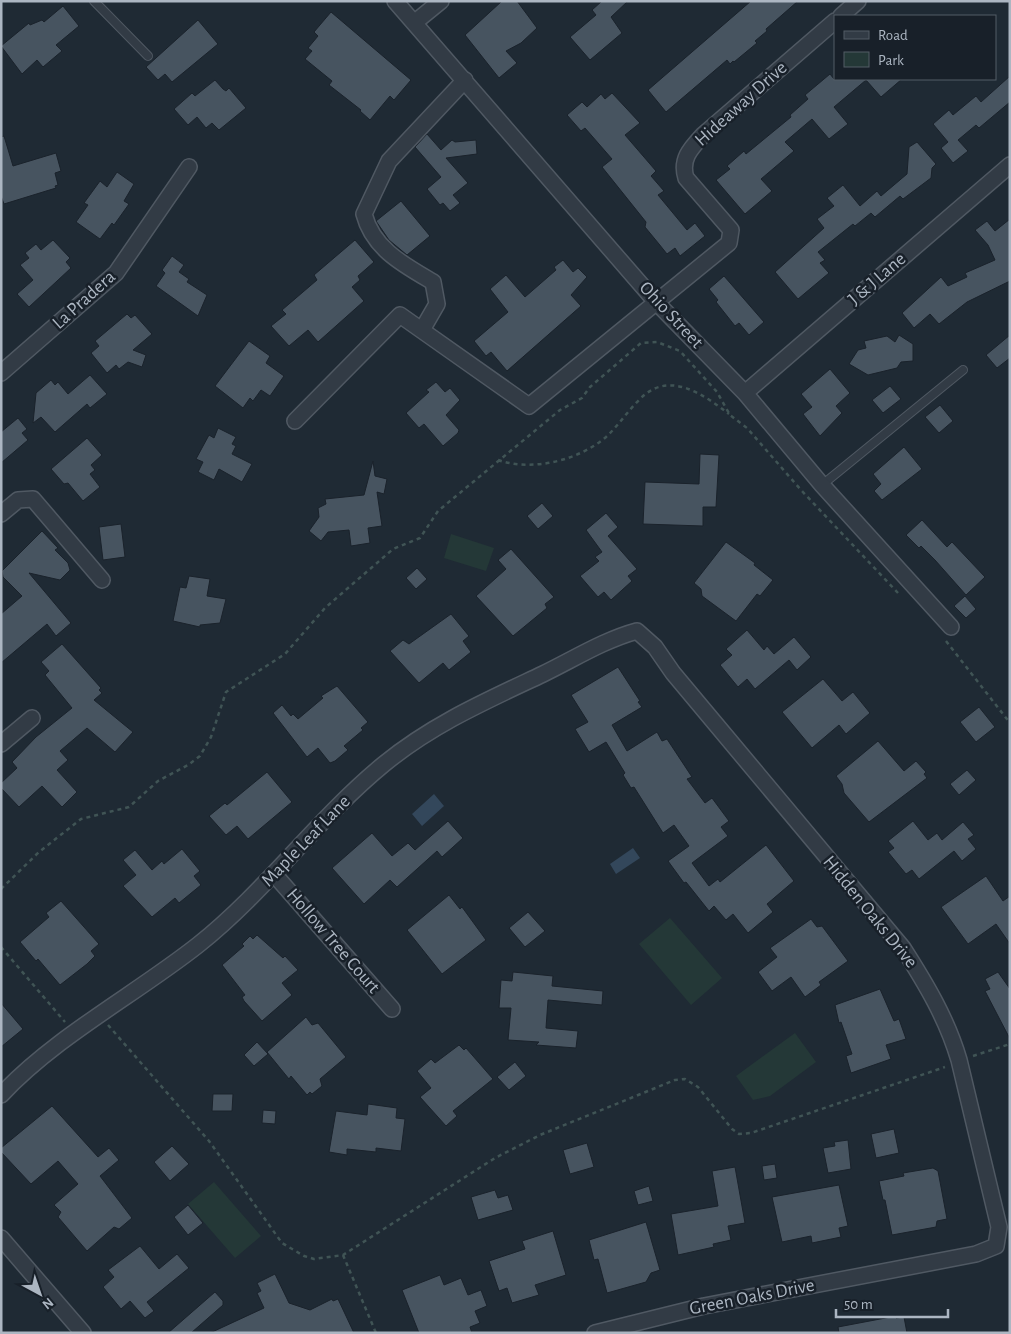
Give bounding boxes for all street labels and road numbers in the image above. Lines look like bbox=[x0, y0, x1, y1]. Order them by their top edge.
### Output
street label: Hideaway Drive bbox=[691, 58, 791, 150]
street label: J & J Lane bbox=[845, 249, 909, 309]
street label: La Pradera bbox=[49, 267, 119, 333]
street label: Ohio Street bbox=[635, 278, 707, 352]
street label: Maple Leaf Lane bbox=[258, 792, 354, 890]
street label: Hidden Oaks Drive bbox=[819, 852, 921, 972]
street label: Hollow Tree Court bbox=[283, 885, 383, 997]
street label: Green Oaks Drive bbox=[688, 1276, 816, 1318]

